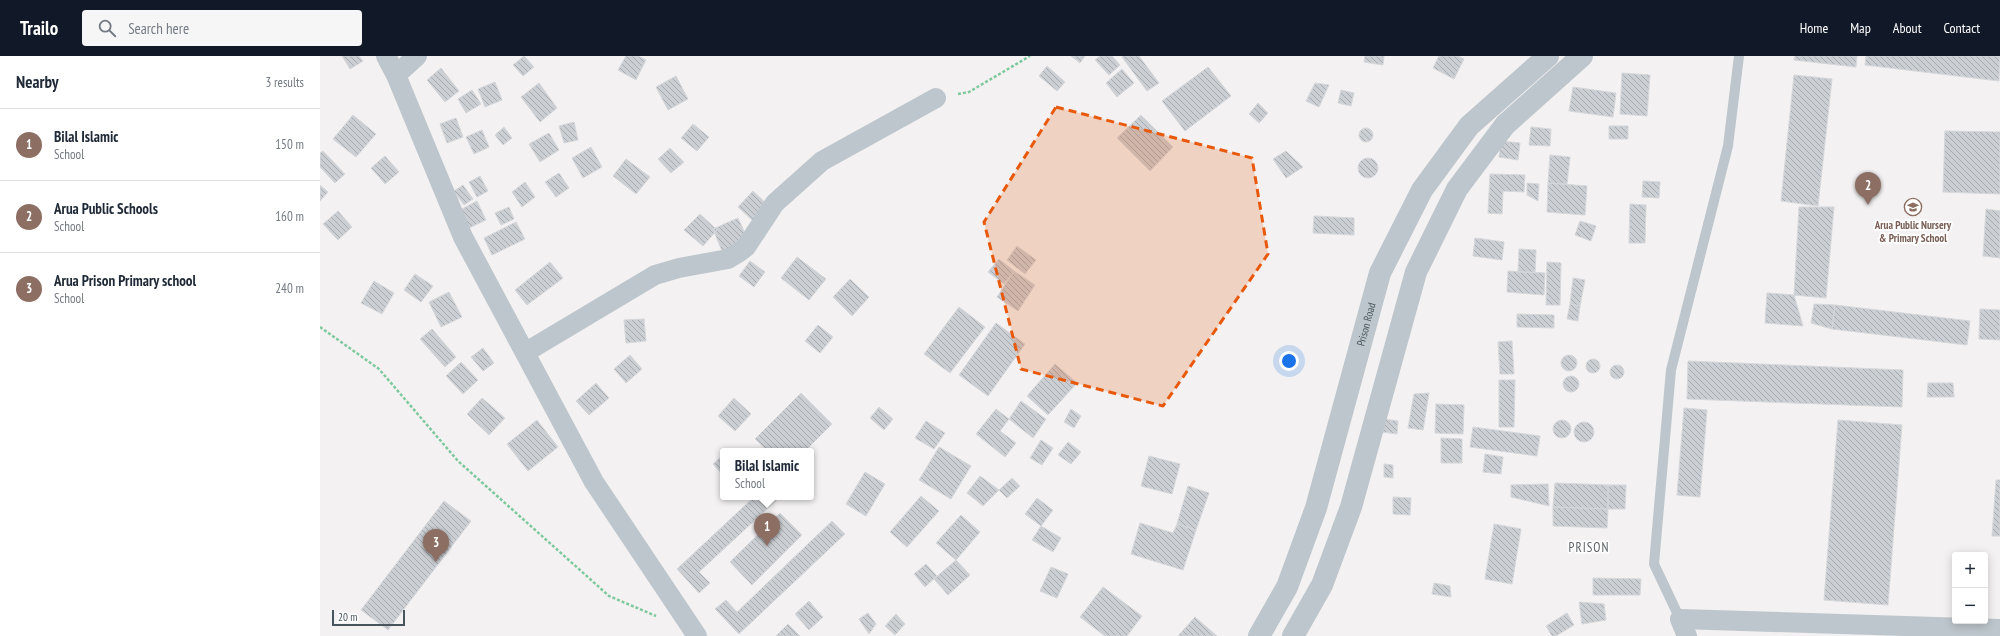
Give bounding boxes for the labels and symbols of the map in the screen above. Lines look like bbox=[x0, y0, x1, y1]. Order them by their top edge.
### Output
pin: 2 bbox=[1855, 172, 1881, 205]
school or university icon: Arua Public Nursery & Primary School bbox=[1903, 197, 1923, 217]
place label: Arua Public Nursery & Primary School bbox=[1874, 218, 1952, 245]
street label: Prison Road bbox=[1353, 301, 1379, 348]
your location bbox=[1279, 351, 1299, 371]
pin: 1 bbox=[754, 513, 780, 546]
pin: 3 bbox=[423, 529, 449, 562]
district label: PRISON bbox=[1569, 539, 1609, 556]
scale bar bbox=[332, 608, 405, 627]

